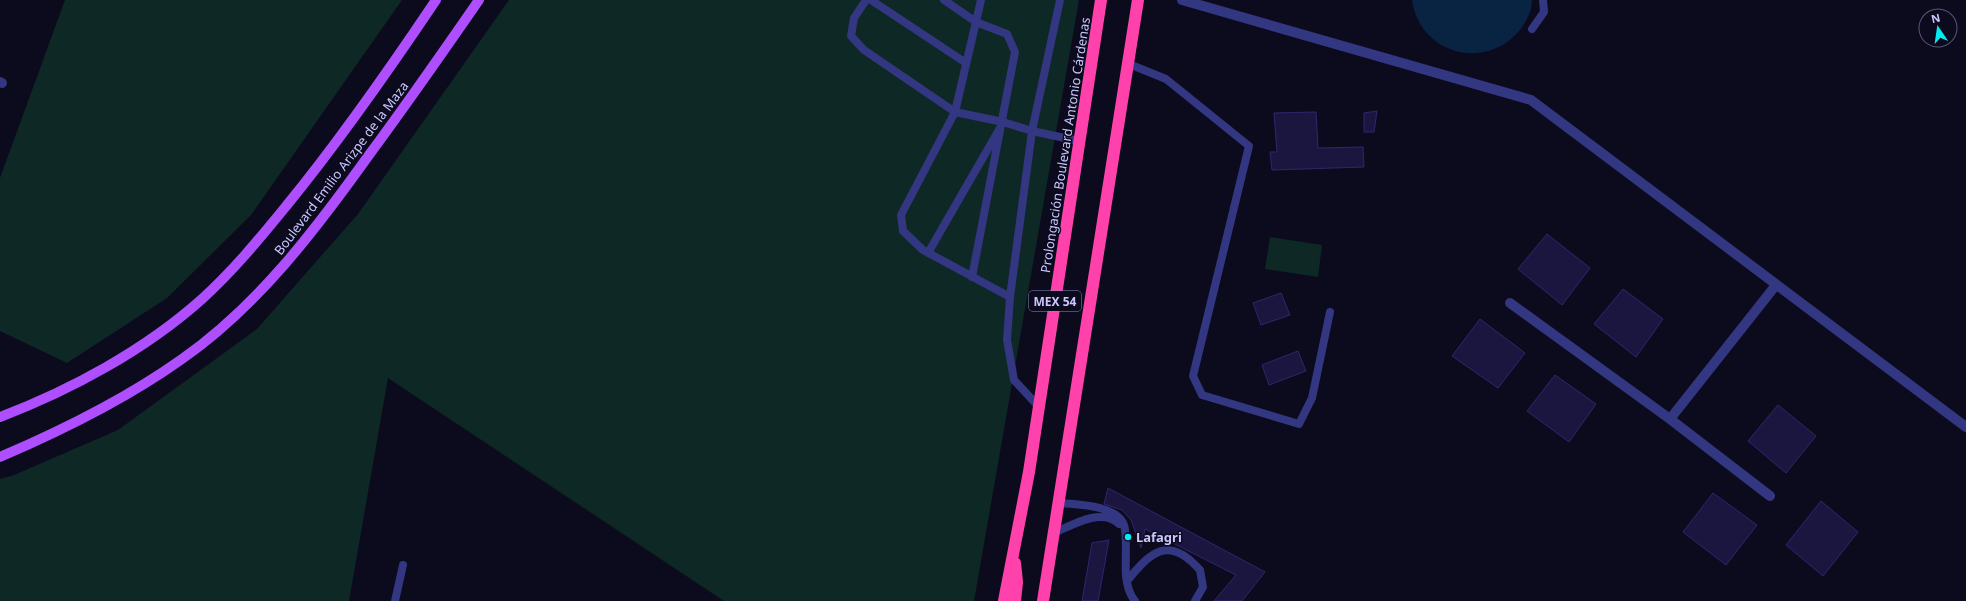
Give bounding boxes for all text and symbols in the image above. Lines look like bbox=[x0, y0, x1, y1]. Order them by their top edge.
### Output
north arrow bbox=[1918, 8, 1958, 48]
text: N bbox=[1930, 9, 1942, 26]
street label: Prolongación Boulevard Antonio Cárdenas bbox=[1036, 16, 1094, 274]
street label: Boulevard Emilio Arizpe de la Maza bbox=[270, 78, 412, 258]
road number: MEX 54 bbox=[1029, 291, 1081, 311]
place label: Lafagri bbox=[1136, 528, 1182, 546]
marker: Lafagri bbox=[1123, 532, 1133, 542]

